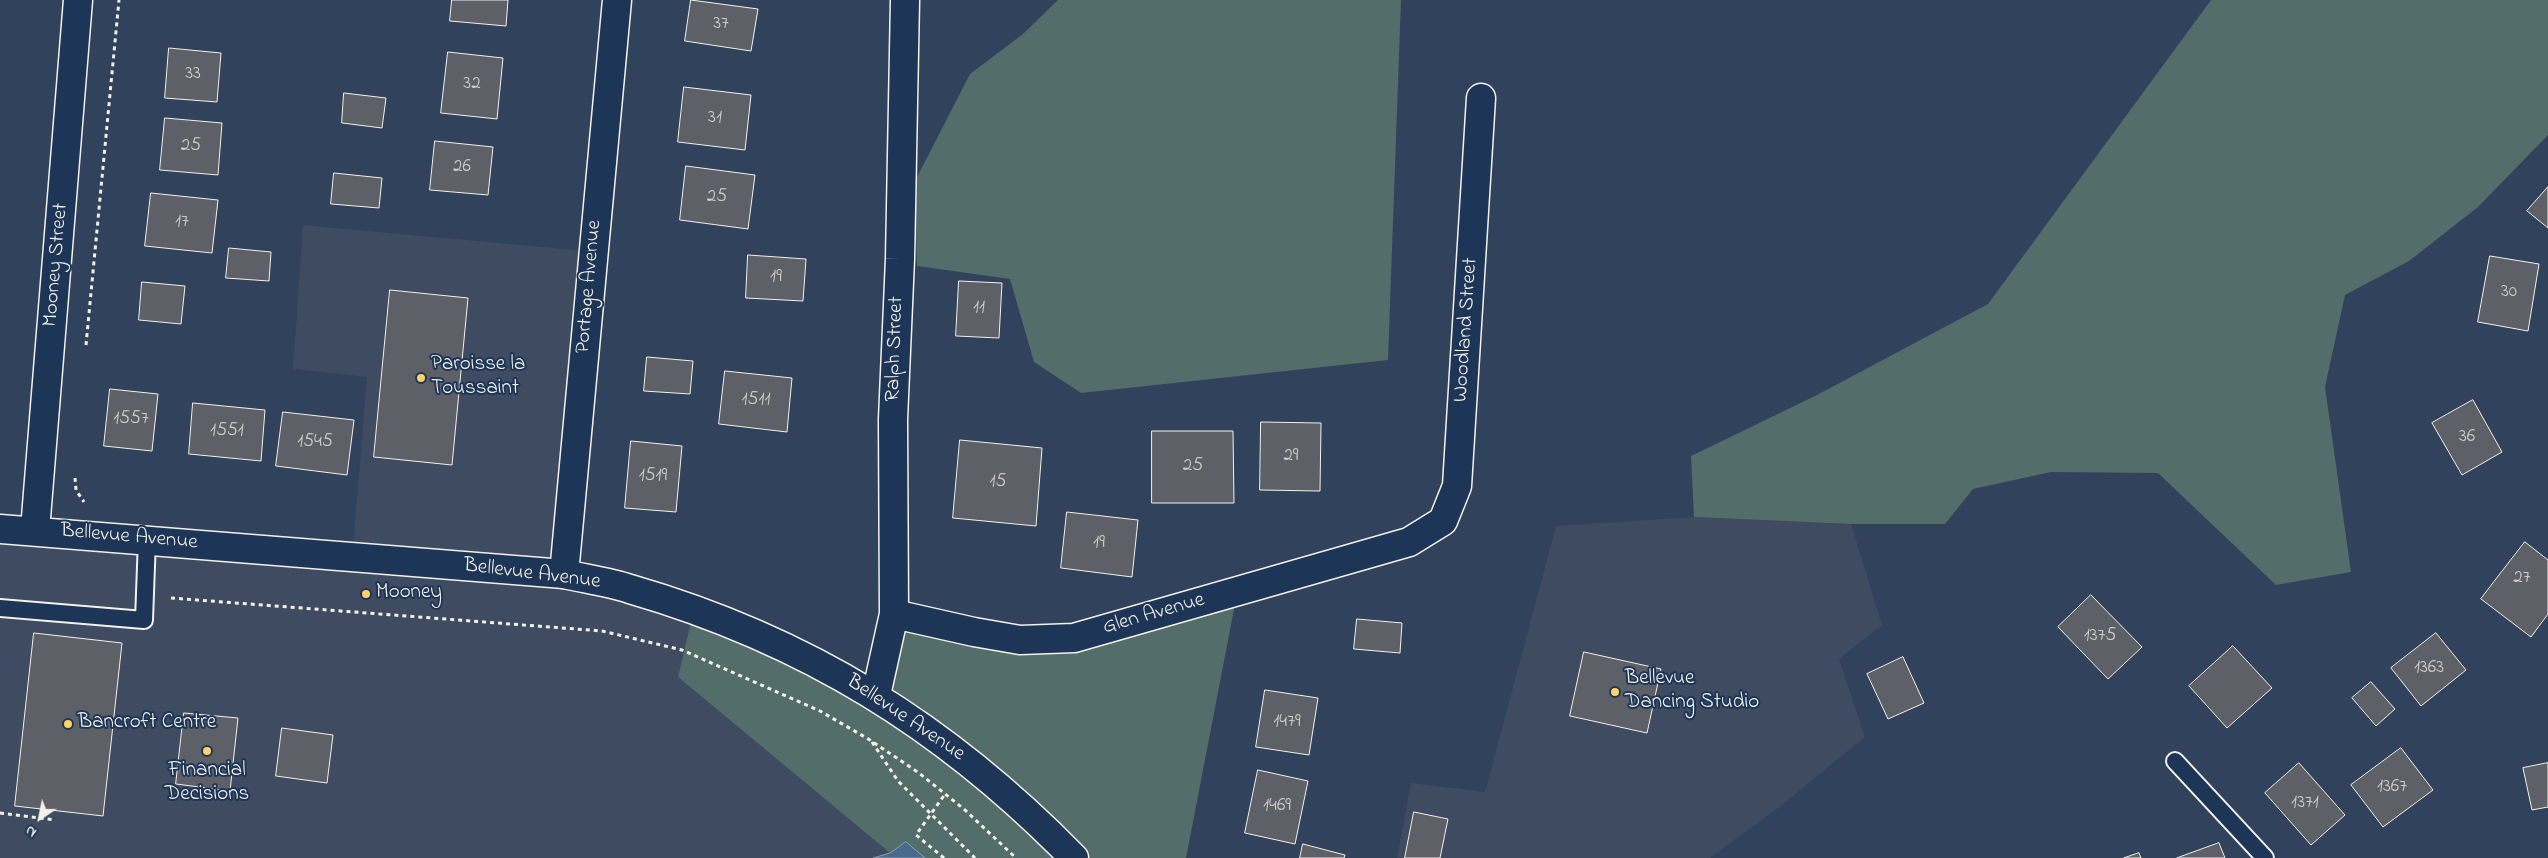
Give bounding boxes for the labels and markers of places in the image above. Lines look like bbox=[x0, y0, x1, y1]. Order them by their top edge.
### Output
place label: Paroisse la Toussaint bbox=[431, 353, 525, 403]
marker: Paroisse la Toussaint bbox=[415, 372, 427, 384]
place label: Mooney bbox=[376, 581, 442, 607]
marker: Mooney bbox=[360, 588, 372, 600]
place label: Bellevue Dancing Studio bbox=[1625, 667, 1759, 717]
marker: Bellevue Dancing Studio bbox=[1609, 686, 1621, 698]
place label: Bancroft Centre bbox=[78, 711, 216, 737]
marker: Bancroft Centre bbox=[62, 718, 74, 730]
marker: Financial Decisions bbox=[201, 745, 213, 757]
place label: Financial Decisions bbox=[165, 759, 249, 809]

